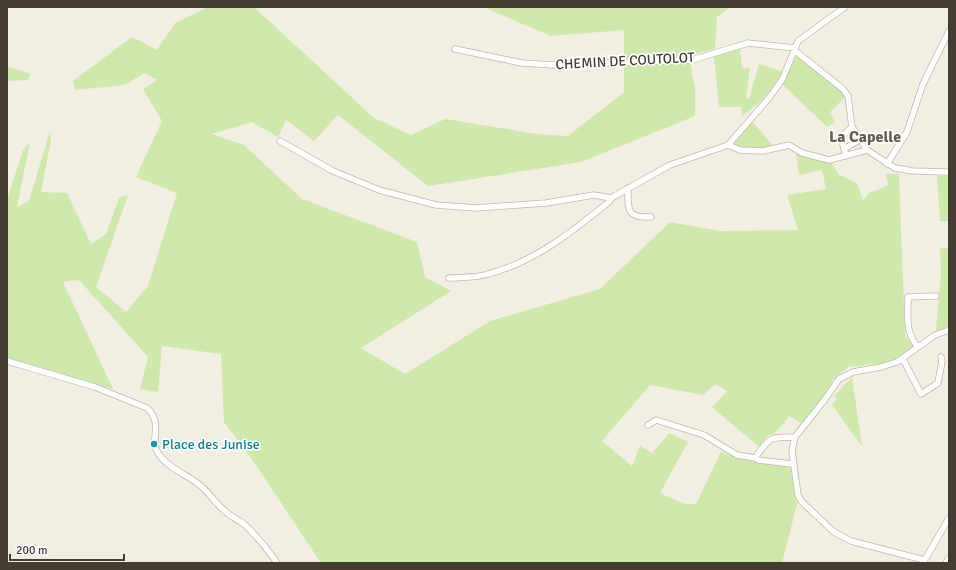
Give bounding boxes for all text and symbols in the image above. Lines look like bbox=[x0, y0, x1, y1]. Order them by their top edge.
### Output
street label: CHEMIN DE COUTOLOT bbox=[555, 49, 695, 73]
district label: La Capelle bbox=[829, 127, 901, 147]
place label: Place des Junise bbox=[162, 436, 260, 453]
marker: Place des Junise bbox=[149, 439, 159, 449]
scale bar bbox=[10, 536, 124, 562]
text: 200 m bbox=[16, 543, 48, 558]

